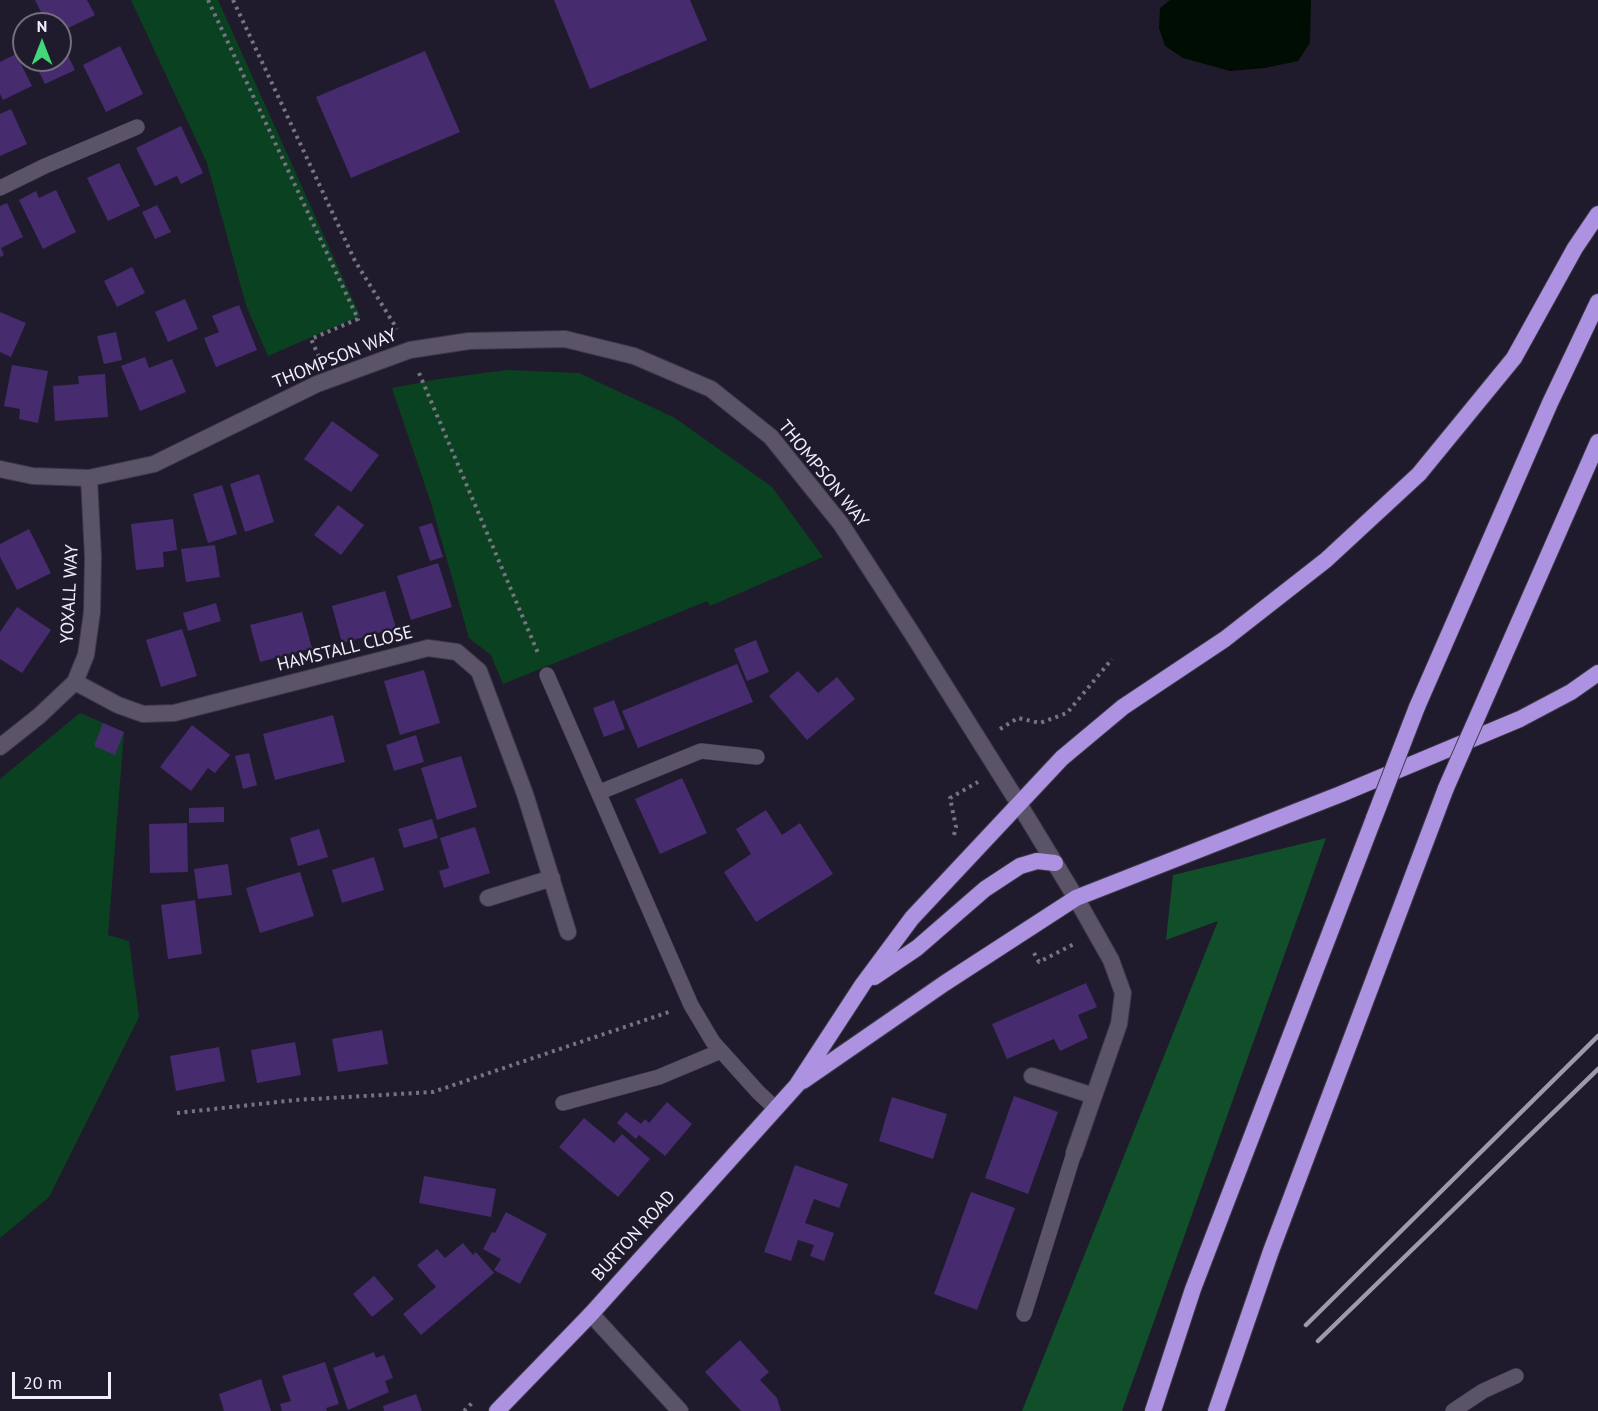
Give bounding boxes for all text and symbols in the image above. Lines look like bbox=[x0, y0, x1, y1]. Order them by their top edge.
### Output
north arrow bbox=[12, 12, 72, 72]
text: N bbox=[37, 16, 47, 36]
street label: THOMPSON WAY bbox=[270, 324, 400, 394]
street label: THOMPSON WAY bbox=[773, 416, 873, 532]
street label: YOXALL WAY bbox=[57, 544, 83, 644]
street label: HAMSTALL CLOSE bbox=[275, 622, 415, 676]
street label: BURTON ROAD bbox=[588, 1186, 680, 1286]
scale bar bbox=[15, 1360, 114, 1398]
text: 20 m bbox=[23, 1371, 62, 1394]

